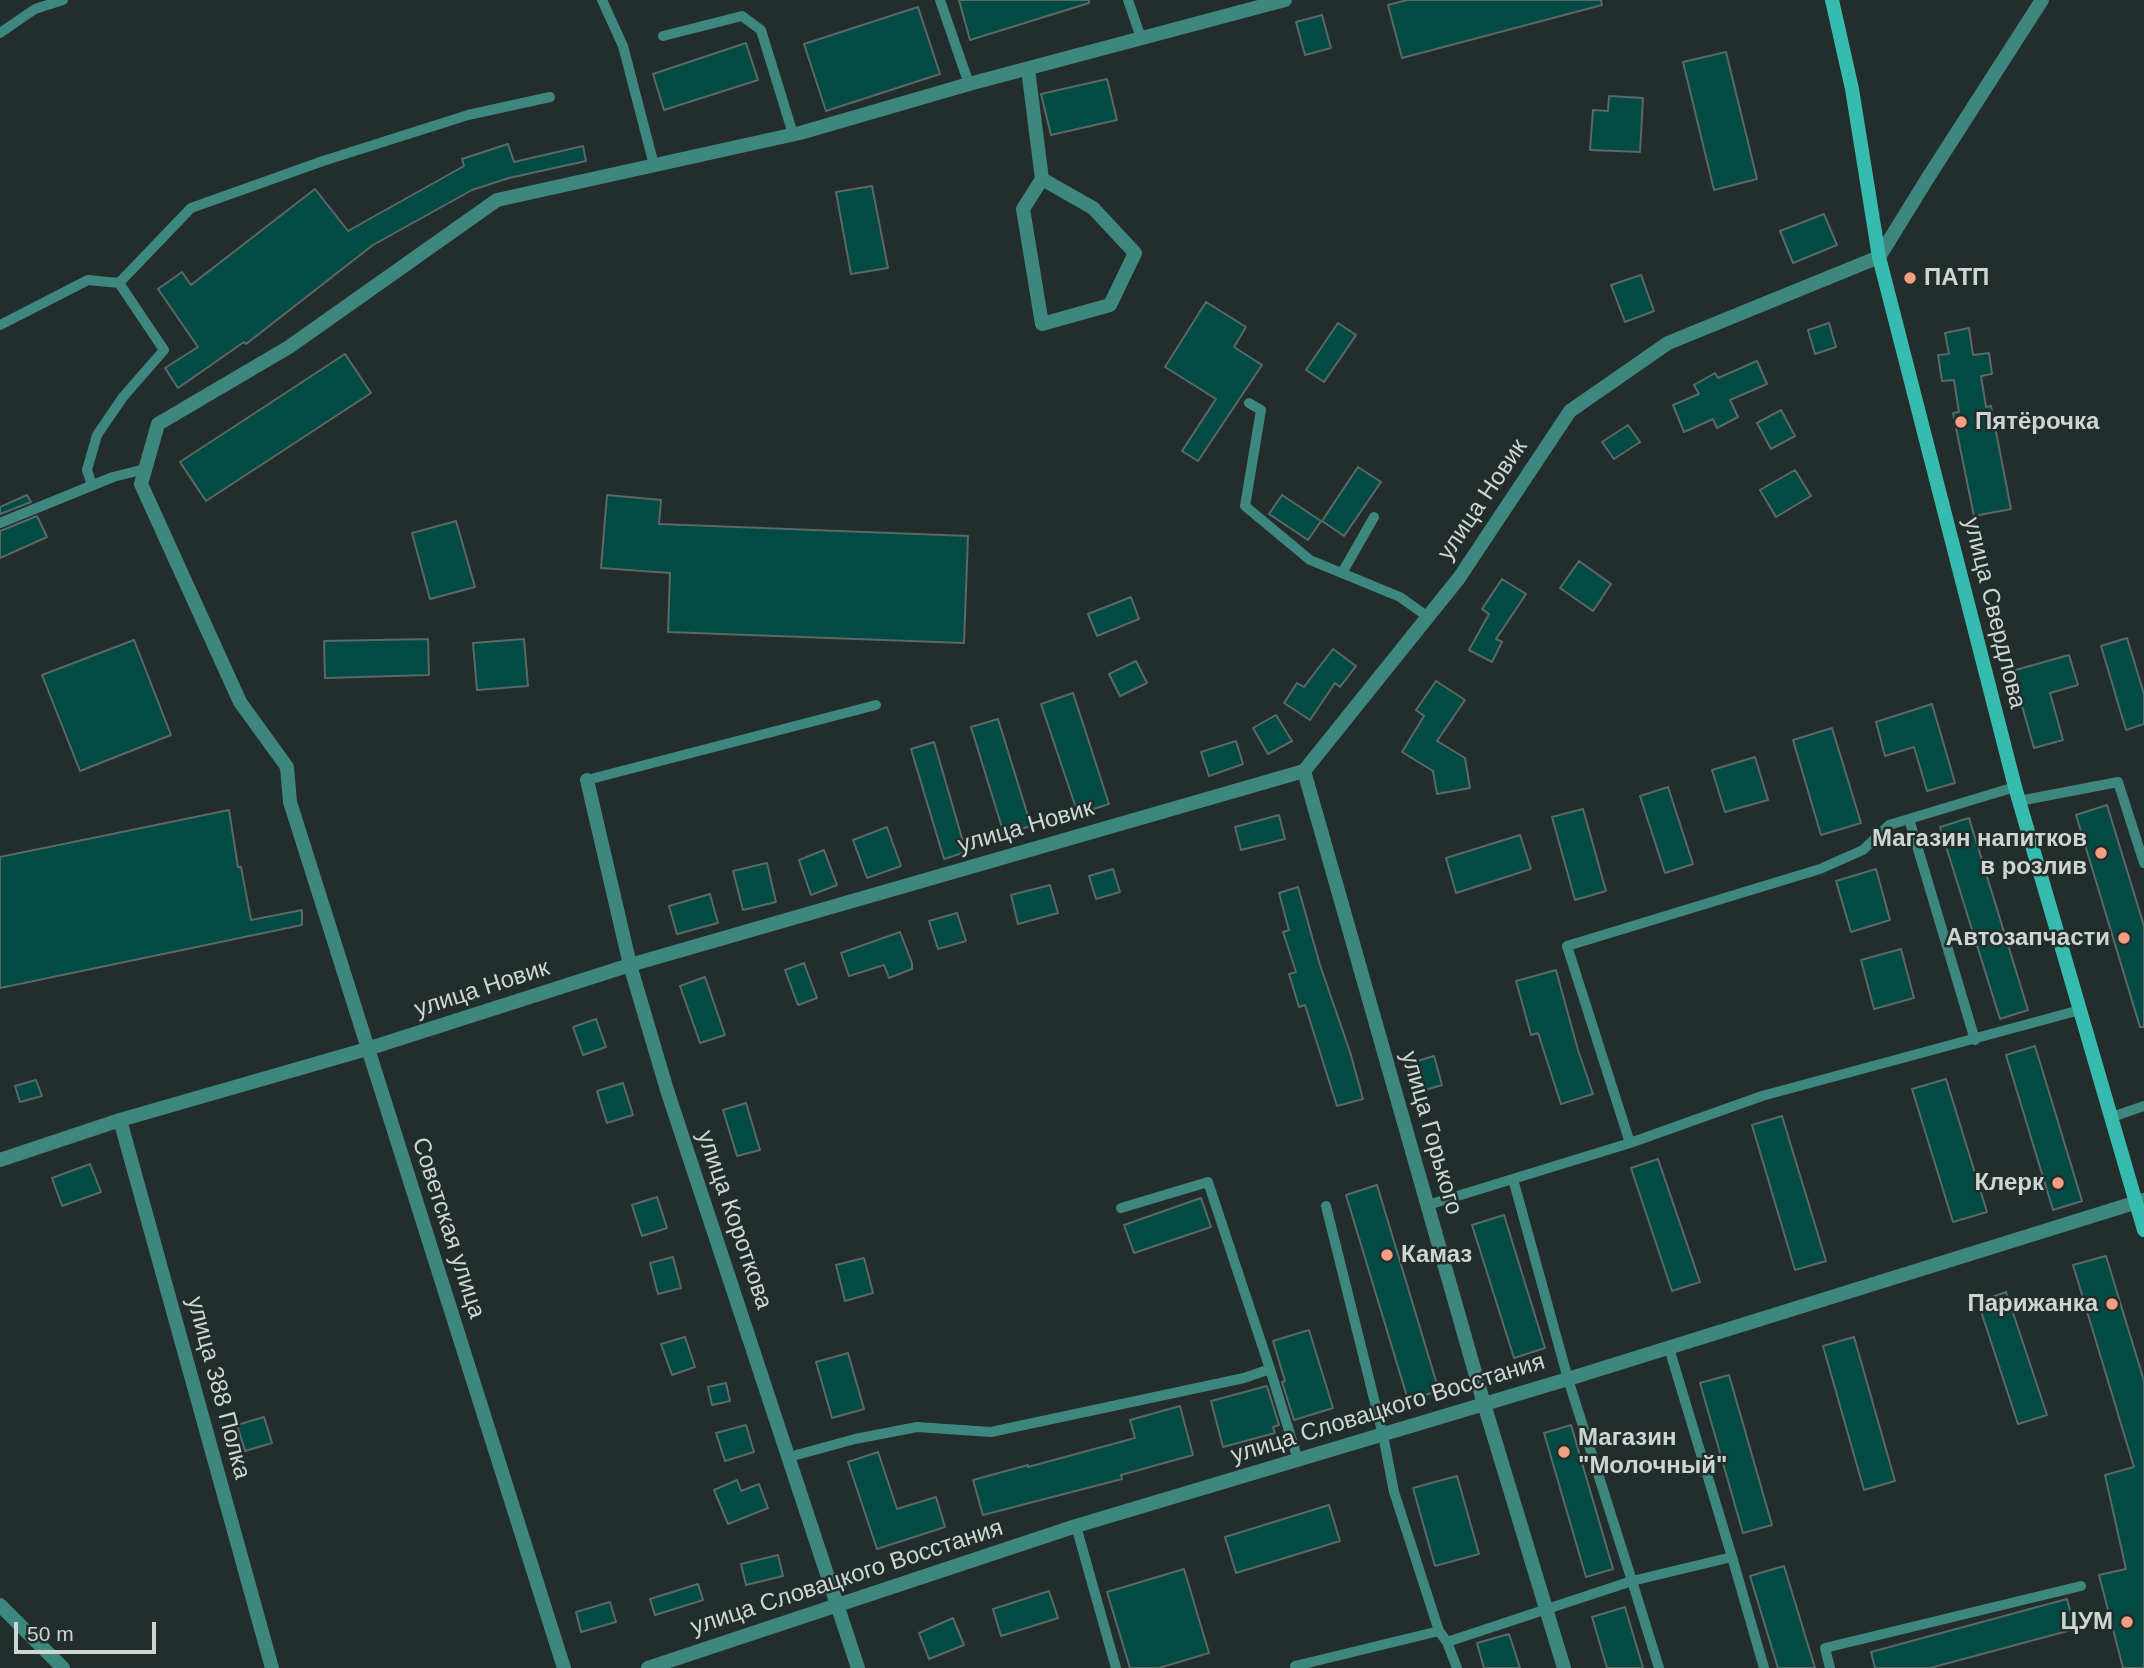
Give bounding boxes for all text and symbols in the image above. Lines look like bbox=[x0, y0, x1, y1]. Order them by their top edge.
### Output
place label: ПАТП bbox=[1924, 264, 1989, 292]
marker: ПАТП bbox=[1902, 270, 1918, 286]
place label: Пятёрочка bbox=[1975, 408, 2099, 436]
marker: Пятёрочка bbox=[1953, 414, 1969, 430]
street label: улица Новик bbox=[1432, 434, 1534, 566]
street label: улица Свердлова bbox=[1956, 514, 2032, 712]
street label: улица Новик bbox=[955, 794, 1097, 860]
place label: Магазин напитков в розлив bbox=[1872, 825, 2087, 881]
marker: Магазин напитков в розлив bbox=[2093, 845, 2109, 861]
place label: Автозапчасти bbox=[1946, 924, 2110, 952]
marker: Автозапчасти bbox=[2116, 930, 2132, 946]
street label: улица Новик bbox=[411, 954, 553, 1024]
street label: улица Горького bbox=[1394, 1048, 1468, 1218]
street label: улица Короткова bbox=[690, 1127, 778, 1313]
street label: Советская улица bbox=[405, 1134, 491, 1322]
place label: Клерк bbox=[1974, 1169, 2044, 1197]
marker: Клерк bbox=[2050, 1175, 2066, 1191]
place label: Камаз bbox=[1401, 1241, 1472, 1269]
marker: Камаз bbox=[1379, 1247, 1395, 1263]
place label: Парижанка bbox=[1967, 1290, 2098, 1318]
street label: улица 388 Полка bbox=[180, 1294, 256, 1482]
marker: Парижанка bbox=[2104, 1296, 2120, 1312]
street label: улица Словацкого Восстания bbox=[1228, 1347, 1548, 1471]
place label: Магазин "Молочный" bbox=[1578, 1424, 1727, 1480]
marker: Магазин "Молочный" bbox=[1556, 1444, 1572, 1460]
street label: улица Словацкого Восстания bbox=[687, 1514, 1007, 1642]
scale bar bbox=[18, 1608, 159, 1652]
place label: ЦУМ bbox=[2061, 1608, 2113, 1636]
marker: ЦУМ bbox=[2119, 1614, 2135, 1630]
text: 50 m bbox=[27, 1622, 74, 1645]

